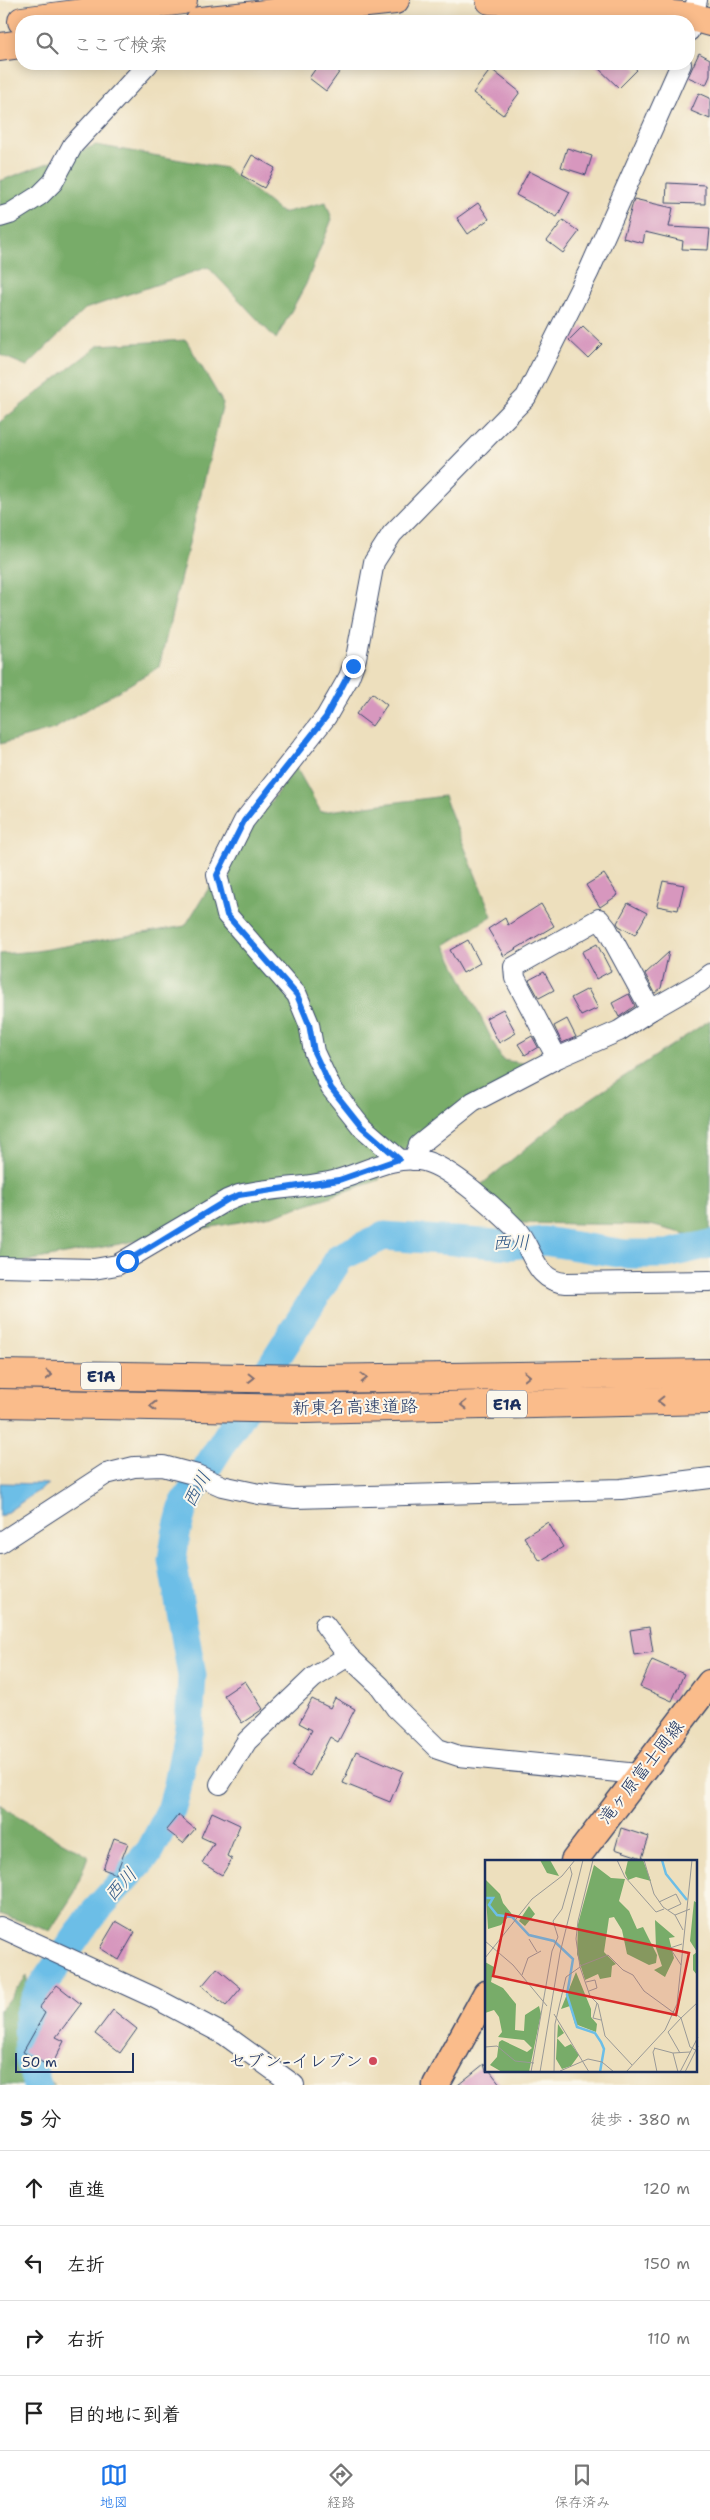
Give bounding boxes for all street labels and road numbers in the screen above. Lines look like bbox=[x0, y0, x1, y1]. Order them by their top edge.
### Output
road number: E1A bbox=[81, 1362, 121, 1390]
road number: E1A bbox=[487, 1390, 527, 1418]
street label: 新東名高速道路 bbox=[292, 1394, 418, 1420]
street label: 滝ヶ原富士岡線 bbox=[593, 1715, 689, 1829]

